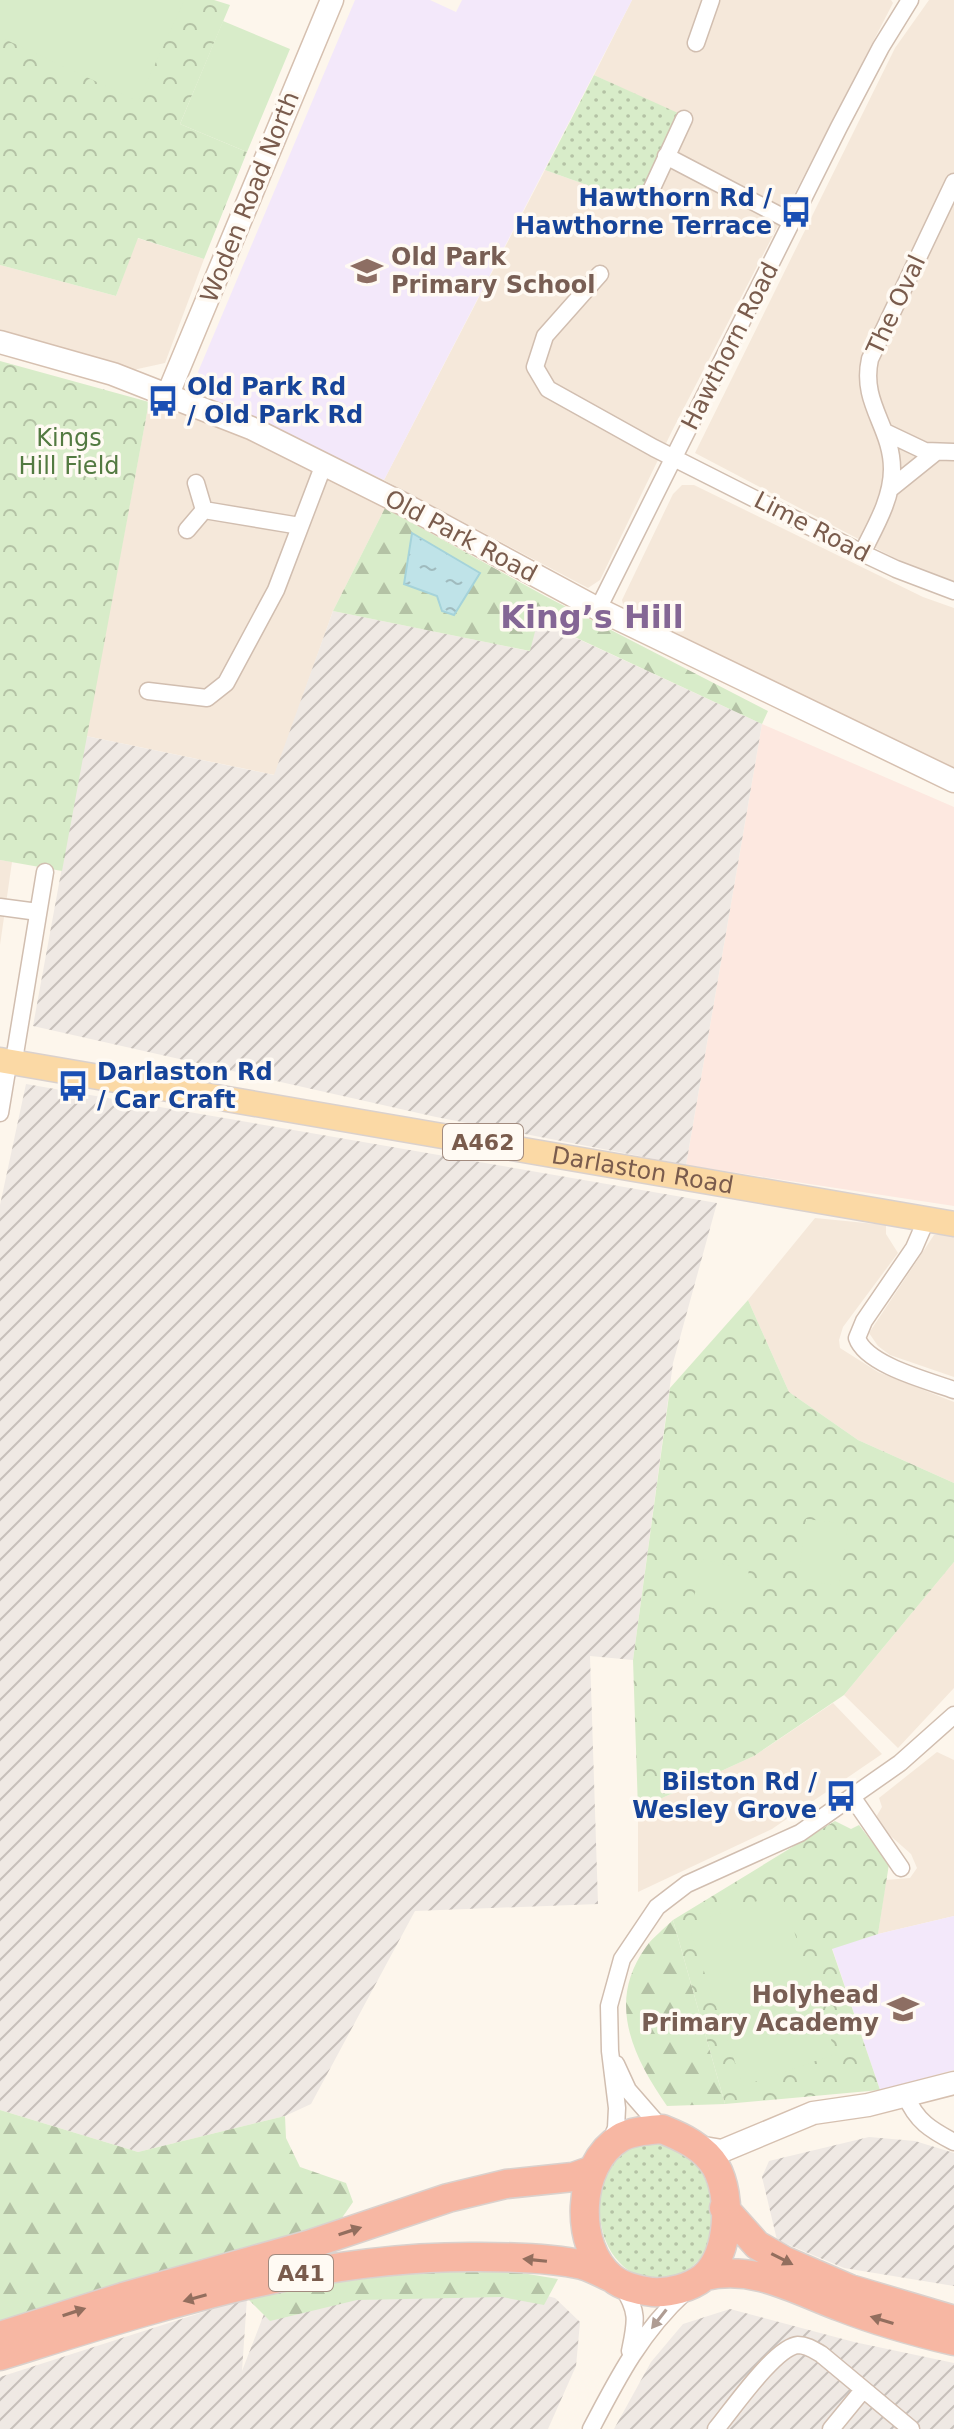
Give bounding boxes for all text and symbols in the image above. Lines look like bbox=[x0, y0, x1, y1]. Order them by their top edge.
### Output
street label: Woden Road North bbox=[195, 88, 305, 306]
place label: Hawthorn Rd / Hawthorne Terrace bbox=[515, 184, 772, 240]
bus stop icon: Hawthorn Rd / Hawthorne Terrace bbox=[779, 195, 813, 229]
place label: Old Park Primary School bbox=[391, 243, 596, 299]
street label: The Oval bbox=[860, 251, 931, 360]
school or university icon: Old Park Primary School bbox=[350, 254, 384, 288]
street label: Hawthorn Road bbox=[676, 258, 784, 434]
place label: Old Park Rd / Old Park Rd bbox=[187, 373, 363, 429]
bus stop icon: Old Park Rd / Old Park Rd bbox=[146, 384, 180, 418]
park label: Kings Hill Field bbox=[18, 424, 120, 480]
street label: Old Park Road bbox=[380, 484, 542, 588]
street label: Lime Road bbox=[749, 486, 875, 568]
district label: King’s Hill bbox=[500, 598, 684, 636]
place label: Darlaston Rd / Car Craft bbox=[97, 1058, 273, 1114]
bus stop icon: Darlaston Rd / Car Craft bbox=[56, 1069, 90, 1103]
road number: A462 bbox=[443, 1124, 523, 1160]
street label: Darlaston Road bbox=[549, 1141, 736, 1200]
place label: Bilston Rd / Wesley Grove bbox=[632, 1768, 817, 1824]
bus stop icon: Bilston Rd / Wesley Grove bbox=[824, 1779, 858, 1813]
place label: Holyhead Primary Academy bbox=[641, 1981, 879, 2037]
school or university icon: Holyhead Primary Academy bbox=[886, 1992, 920, 2026]
one-way arrow bbox=[339, 2224, 363, 2236]
one-way arrow bbox=[771, 2251, 793, 2265]
one-way arrow bbox=[522, 2254, 547, 2267]
road number: A41 bbox=[269, 2255, 333, 2291]
one-way arrow bbox=[183, 2292, 207, 2305]
one-way arrow bbox=[63, 2305, 87, 2318]
one-way arrow bbox=[651, 2309, 668, 2329]
one-way arrow bbox=[870, 2313, 894, 2326]

